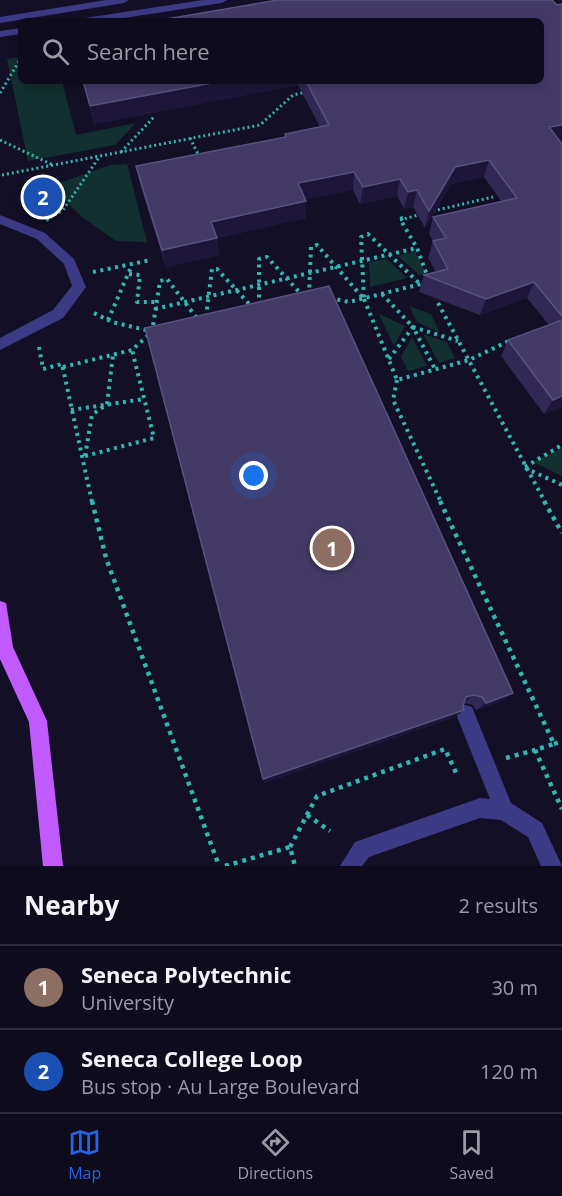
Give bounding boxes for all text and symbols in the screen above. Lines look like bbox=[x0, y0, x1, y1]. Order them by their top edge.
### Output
search box bbox=[18, 18, 544, 84]
icon: search bbox=[39, 35, 72, 68]
text: Search here bbox=[87, 36, 210, 66]
pin: 2 bbox=[24, 174, 63, 220]
your location bbox=[239, 461, 268, 490]
pin: 1 bbox=[312, 526, 352, 570]
text: Nearby bbox=[24, 887, 119, 923]
text: 2 results bbox=[458, 892, 538, 919]
text: Seneca Polytechnic bbox=[81, 959, 291, 989]
text: 1 bbox=[38, 974, 49, 1001]
text: 30 m bbox=[491, 974, 538, 1001]
text: University bbox=[81, 989, 174, 1016]
text: Seneca College Loop bbox=[81, 1043, 303, 1073]
text: 2 bbox=[38, 1058, 49, 1085]
text: 120 m bbox=[480, 1058, 538, 1085]
text: Bus stop · Au Large Boulevard bbox=[81, 1073, 360, 1100]
tab: Map bbox=[68, 1126, 101, 1184]
tab: Directions bbox=[238, 1126, 313, 1184]
tab: Saved bbox=[449, 1126, 494, 1184]

